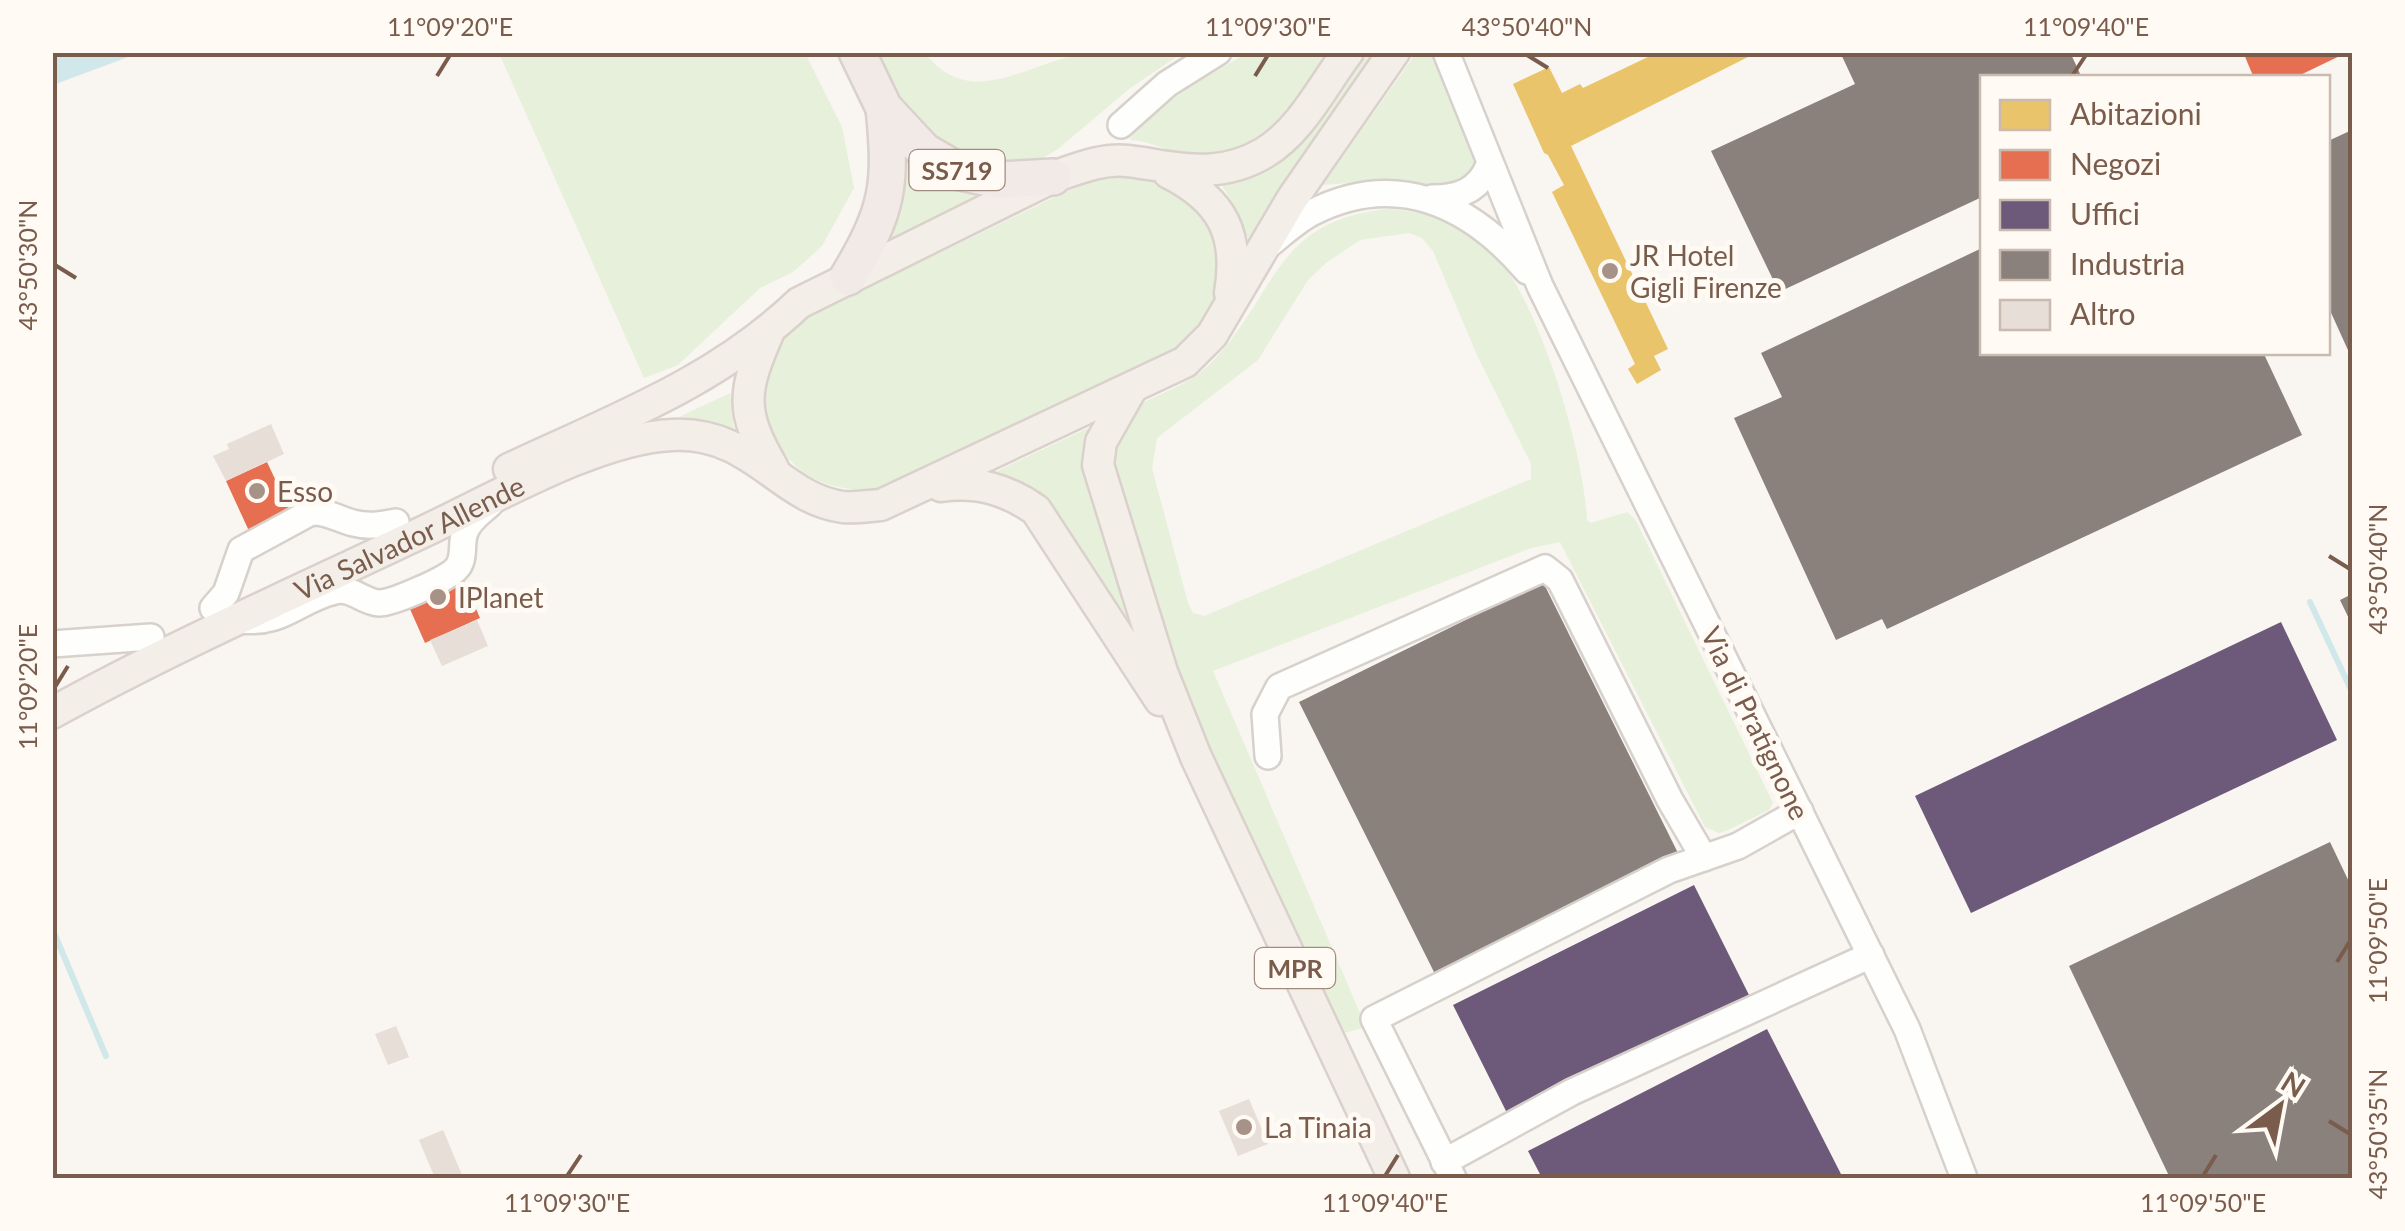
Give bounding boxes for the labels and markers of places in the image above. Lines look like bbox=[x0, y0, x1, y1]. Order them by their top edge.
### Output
place label: JR Hotel Gigli Firenze bbox=[1630, 238, 1782, 304]
marker: JR Hotel Gigli Firenze bbox=[1599, 260, 1621, 282]
place label: Esso bbox=[277, 474, 333, 508]
marker: Esso bbox=[246, 480, 268, 502]
place label: IPlanet bbox=[458, 580, 543, 614]
marker: IPlanet bbox=[427, 586, 449, 608]
place label: La Tinaia bbox=[1264, 1110, 1372, 1144]
marker: La Tinaia bbox=[1233, 1116, 1255, 1138]

